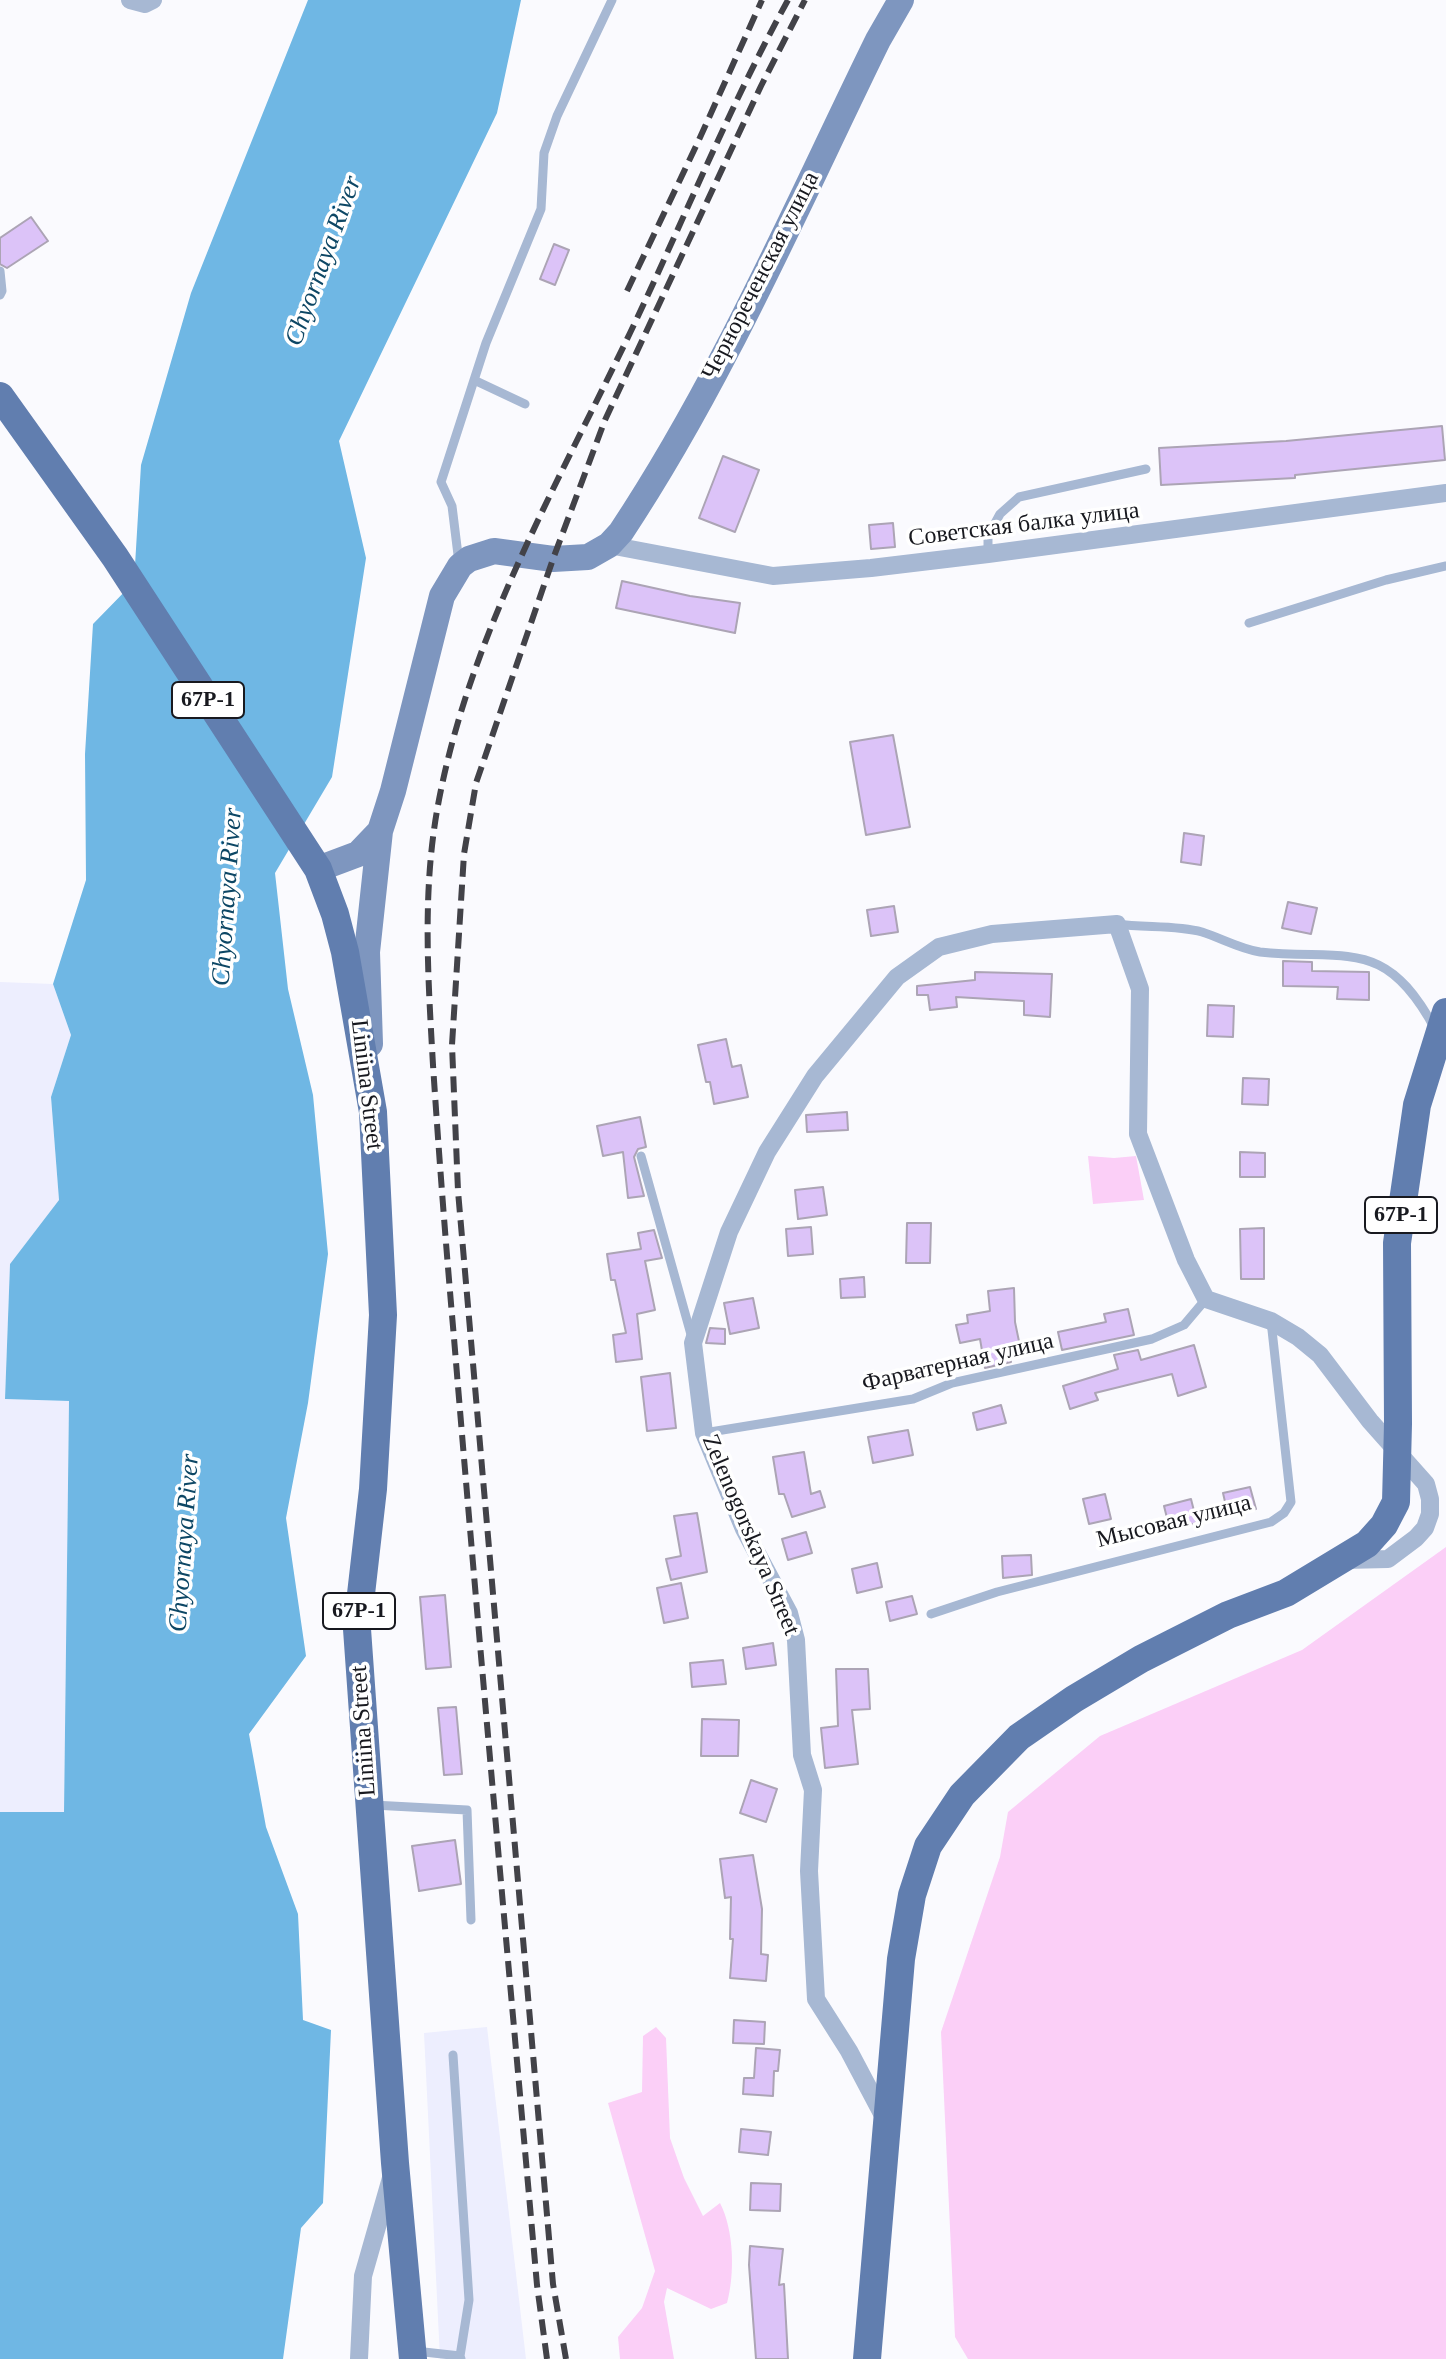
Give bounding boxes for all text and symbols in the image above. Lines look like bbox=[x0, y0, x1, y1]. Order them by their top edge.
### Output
street label: Чернореченская улица bbox=[696, 167, 826, 385]
water label: Chyornaya River bbox=[279, 172, 369, 350]
street label: Советская балка улица bbox=[907, 497, 1141, 553]
road number: 67Р-1 bbox=[172, 682, 244, 718]
water label: Chyornaya River bbox=[206, 807, 250, 987]
street label: Liniina Street bbox=[344, 1018, 388, 1152]
road number: 67Р-1 bbox=[1365, 1197, 1437, 1233]
street label: Фарватерная улица bbox=[859, 1327, 1057, 1399]
street label: Zelenogorskaya Street bbox=[695, 1430, 805, 1640]
water label: Chyornaya River bbox=[163, 1453, 207, 1633]
street label: Мысовая улица bbox=[1094, 1489, 1254, 1555]
road number: 67Р-1 bbox=[323, 1593, 395, 1629]
street label: Liniina Street bbox=[345, 1665, 383, 1797]

